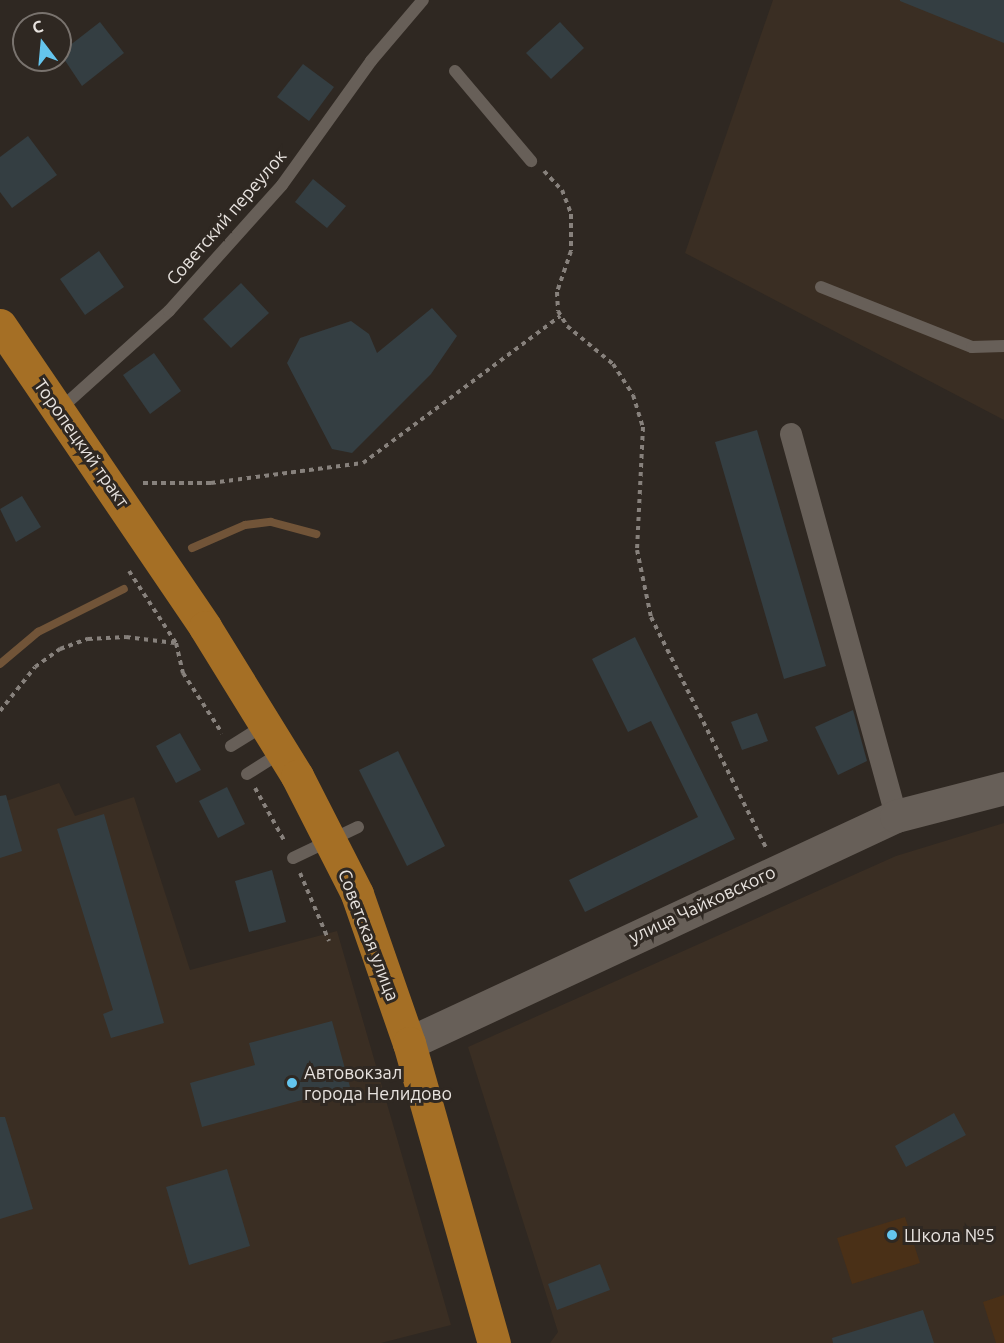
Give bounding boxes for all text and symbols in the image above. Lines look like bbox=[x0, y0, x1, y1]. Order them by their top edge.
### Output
north arrow bbox=[12, 12, 72, 72]
text: С bbox=[30, 17, 45, 37]
street label: Советский переулок bbox=[161, 145, 291, 289]
street label: Торопецкий тракт bbox=[30, 375, 134, 511]
street label: улица Чайковского bbox=[625, 861, 779, 947]
street label: Советская улица bbox=[334, 866, 404, 1004]
place label: Автовокзал города Нелидово bbox=[304, 1062, 452, 1104]
marker: Автовокзал города Нелидово bbox=[285, 1076, 299, 1090]
place label: Школа №5 bbox=[904, 1224, 995, 1246]
marker: Школа №5 bbox=[885, 1228, 899, 1242]

